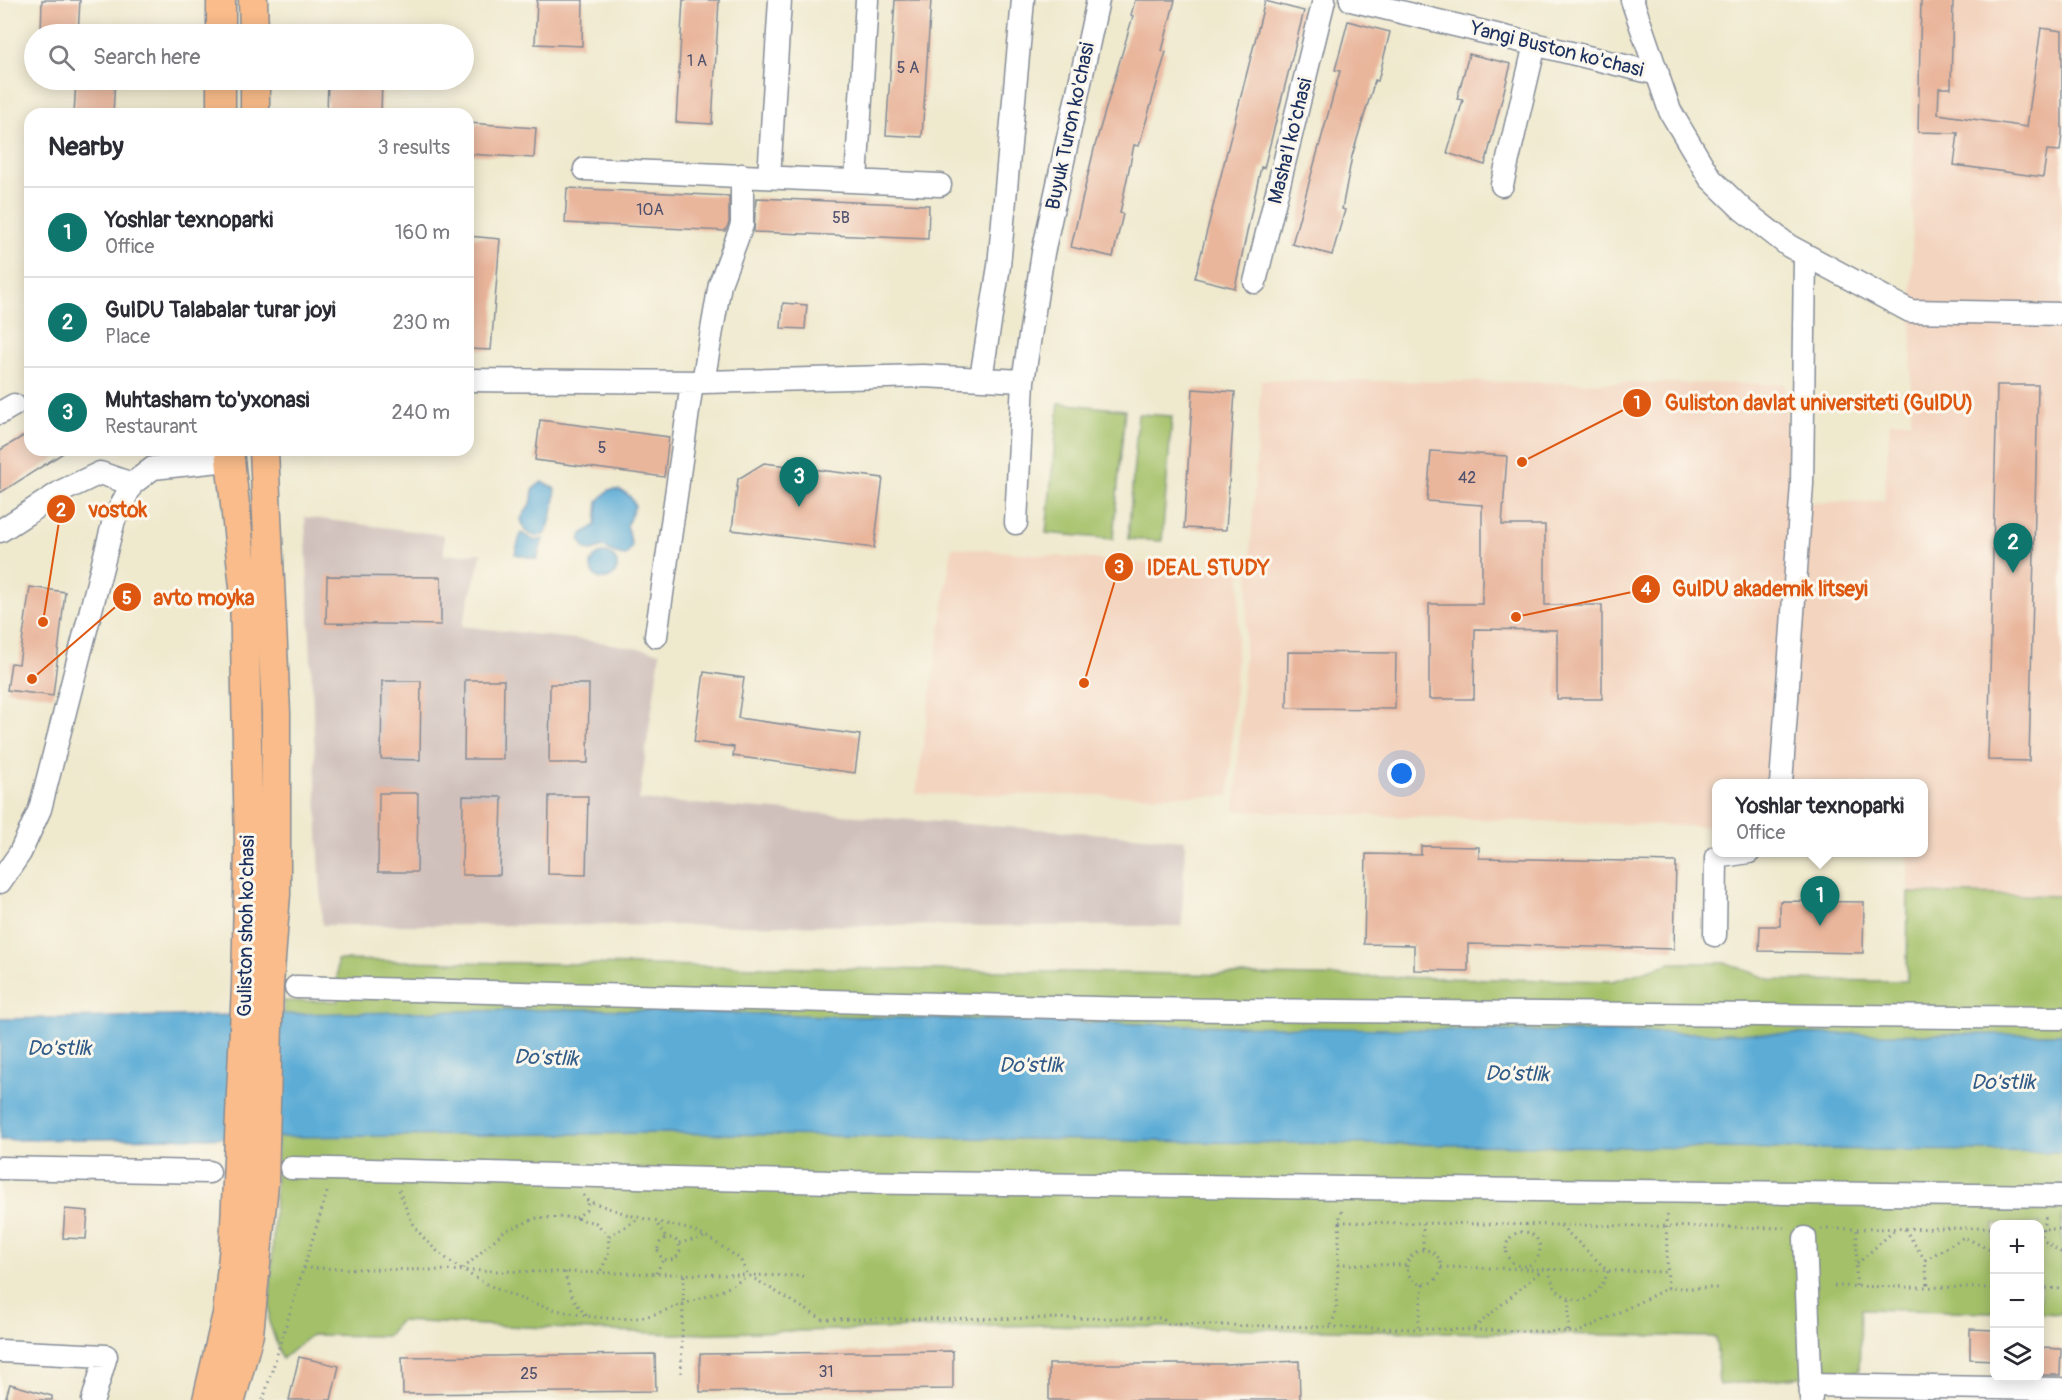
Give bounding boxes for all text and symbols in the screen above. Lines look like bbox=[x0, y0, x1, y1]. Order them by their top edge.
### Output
street label: Yangi Buston ko'chasi bbox=[1467, 15, 1646, 83]
search box bbox=[24, 24, 474, 90]
street label: Buyuk Turon ko'chasi bbox=[1040, 40, 1100, 212]
icon: search bbox=[45, 41, 78, 74]
text: Search here bbox=[93, 43, 200, 71]
house number: 1 А bbox=[687, 51, 707, 71]
house number: 5 А bbox=[897, 58, 919, 78]
street label: Masha'l ko'chasi bbox=[1262, 76, 1318, 206]
text: Nearby bbox=[48, 131, 124, 163]
text: 3 results bbox=[378, 135, 450, 160]
house number: 10A bbox=[636, 200, 664, 220]
text: Yoshlar texnoparki bbox=[105, 206, 273, 234]
house number: 5B bbox=[832, 208, 850, 228]
text: 1 bbox=[64, 220, 71, 245]
text: 160 m bbox=[395, 220, 450, 245]
text: Office bbox=[105, 234, 154, 259]
text: GulDU Talabalar turar joyi bbox=[105, 296, 336, 324]
text: 2 bbox=[62, 310, 73, 335]
text: 230 m bbox=[393, 310, 450, 335]
text: Place bbox=[105, 324, 150, 349]
callout: Guliston davlat universiteti (GulDU) bbox=[1622, 383, 1985, 422]
text: Muhtasham to'yxonasi bbox=[105, 386, 309, 414]
text: Guliston davlat universiteti (GulDU) bbox=[1665, 390, 1973, 417]
text: 1 bbox=[1633, 392, 1641, 415]
text: 3 bbox=[62, 400, 73, 425]
text: 240 m bbox=[391, 400, 450, 425]
text: Restaurant bbox=[105, 414, 197, 439]
house number: 5 bbox=[598, 438, 606, 458]
pin: 3 bbox=[780, 458, 818, 507]
house number: 42 bbox=[1458, 468, 1476, 488]
callout: vostok bbox=[46, 490, 159, 529]
text: vostok bbox=[88, 497, 148, 524]
text: 2 bbox=[56, 499, 66, 522]
pin: 2 bbox=[1994, 524, 2032, 573]
callout: IDEAL STUDY bbox=[1104, 548, 1282, 587]
text: IDEAL STUDY bbox=[1146, 555, 1270, 582]
text: 3 bbox=[1114, 556, 1124, 579]
callout: GulDU akademik litseyi bbox=[1631, 569, 1880, 608]
text: GulDU akademik litseyi bbox=[1672, 576, 1868, 603]
callout: avto moyka bbox=[112, 578, 267, 617]
text: 4 bbox=[1641, 578, 1652, 601]
text: avto moyka bbox=[154, 585, 255, 612]
text: 5 bbox=[122, 587, 132, 610]
your location bbox=[1387, 759, 1416, 788]
popup bbox=[1712, 779, 1928, 857]
text: Yoshlar texnoparki bbox=[1736, 792, 1904, 820]
text: Office bbox=[1736, 820, 1785, 845]
street label: Guliston shoh ko'chasi bbox=[232, 835, 260, 1017]
pin: 1 bbox=[1800, 876, 1840, 926]
water label: Do'stlik bbox=[27, 1035, 93, 1062]
water label: Do'stlik bbox=[514, 1043, 581, 1073]
water label: Do'stlik bbox=[999, 1052, 1065, 1079]
water label: Do'stlik bbox=[1485, 1060, 1551, 1088]
water label: Do'stlik bbox=[1971, 1069, 2037, 1096]
map controls bbox=[1990, 1220, 2044, 1382]
button: + bbox=[1990, 1220, 2044, 1274]
button: − bbox=[1990, 1274, 2044, 1328]
button: layers bbox=[1990, 1328, 2044, 1382]
house number: 31 bbox=[818, 1362, 834, 1382]
house number: 25 bbox=[520, 1364, 538, 1384]

